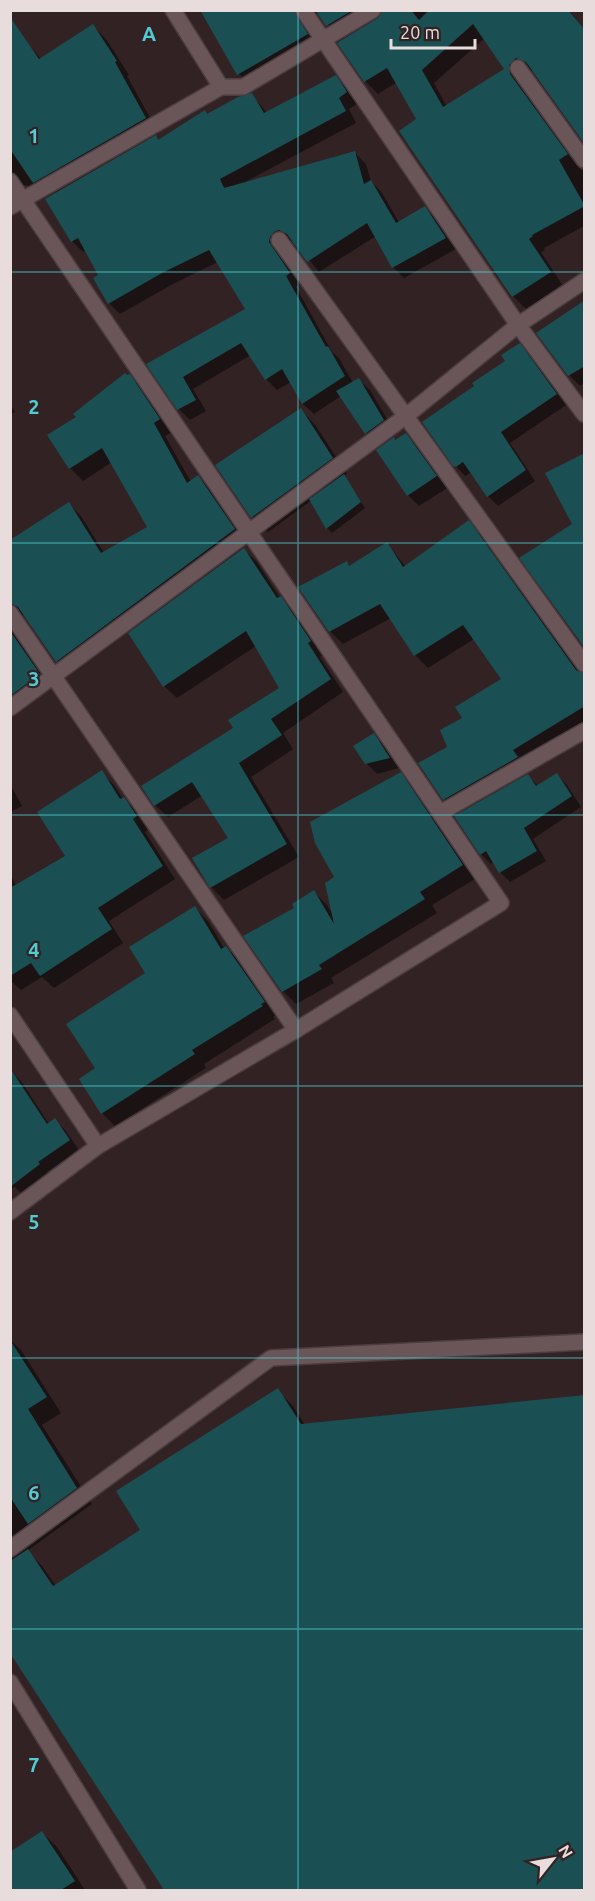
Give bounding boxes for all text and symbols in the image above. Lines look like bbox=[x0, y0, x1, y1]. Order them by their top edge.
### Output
scale bar bbox=[391, 12, 475, 50]
text: A bbox=[142, 22, 156, 45]
text: 20 m bbox=[400, 22, 440, 42]
text: 1 bbox=[28, 124, 40, 147]
text: 2 bbox=[28, 395, 40, 418]
text: 3 bbox=[28, 667, 40, 690]
text: 4 bbox=[28, 938, 40, 961]
text: 5 bbox=[28, 1210, 40, 1233]
text: 6 bbox=[28, 1481, 40, 1504]
text: 7 bbox=[28, 1753, 40, 1776]
north arrow bbox=[523, 1829, 583, 1889]
text: N bbox=[555, 1842, 577, 1861]

